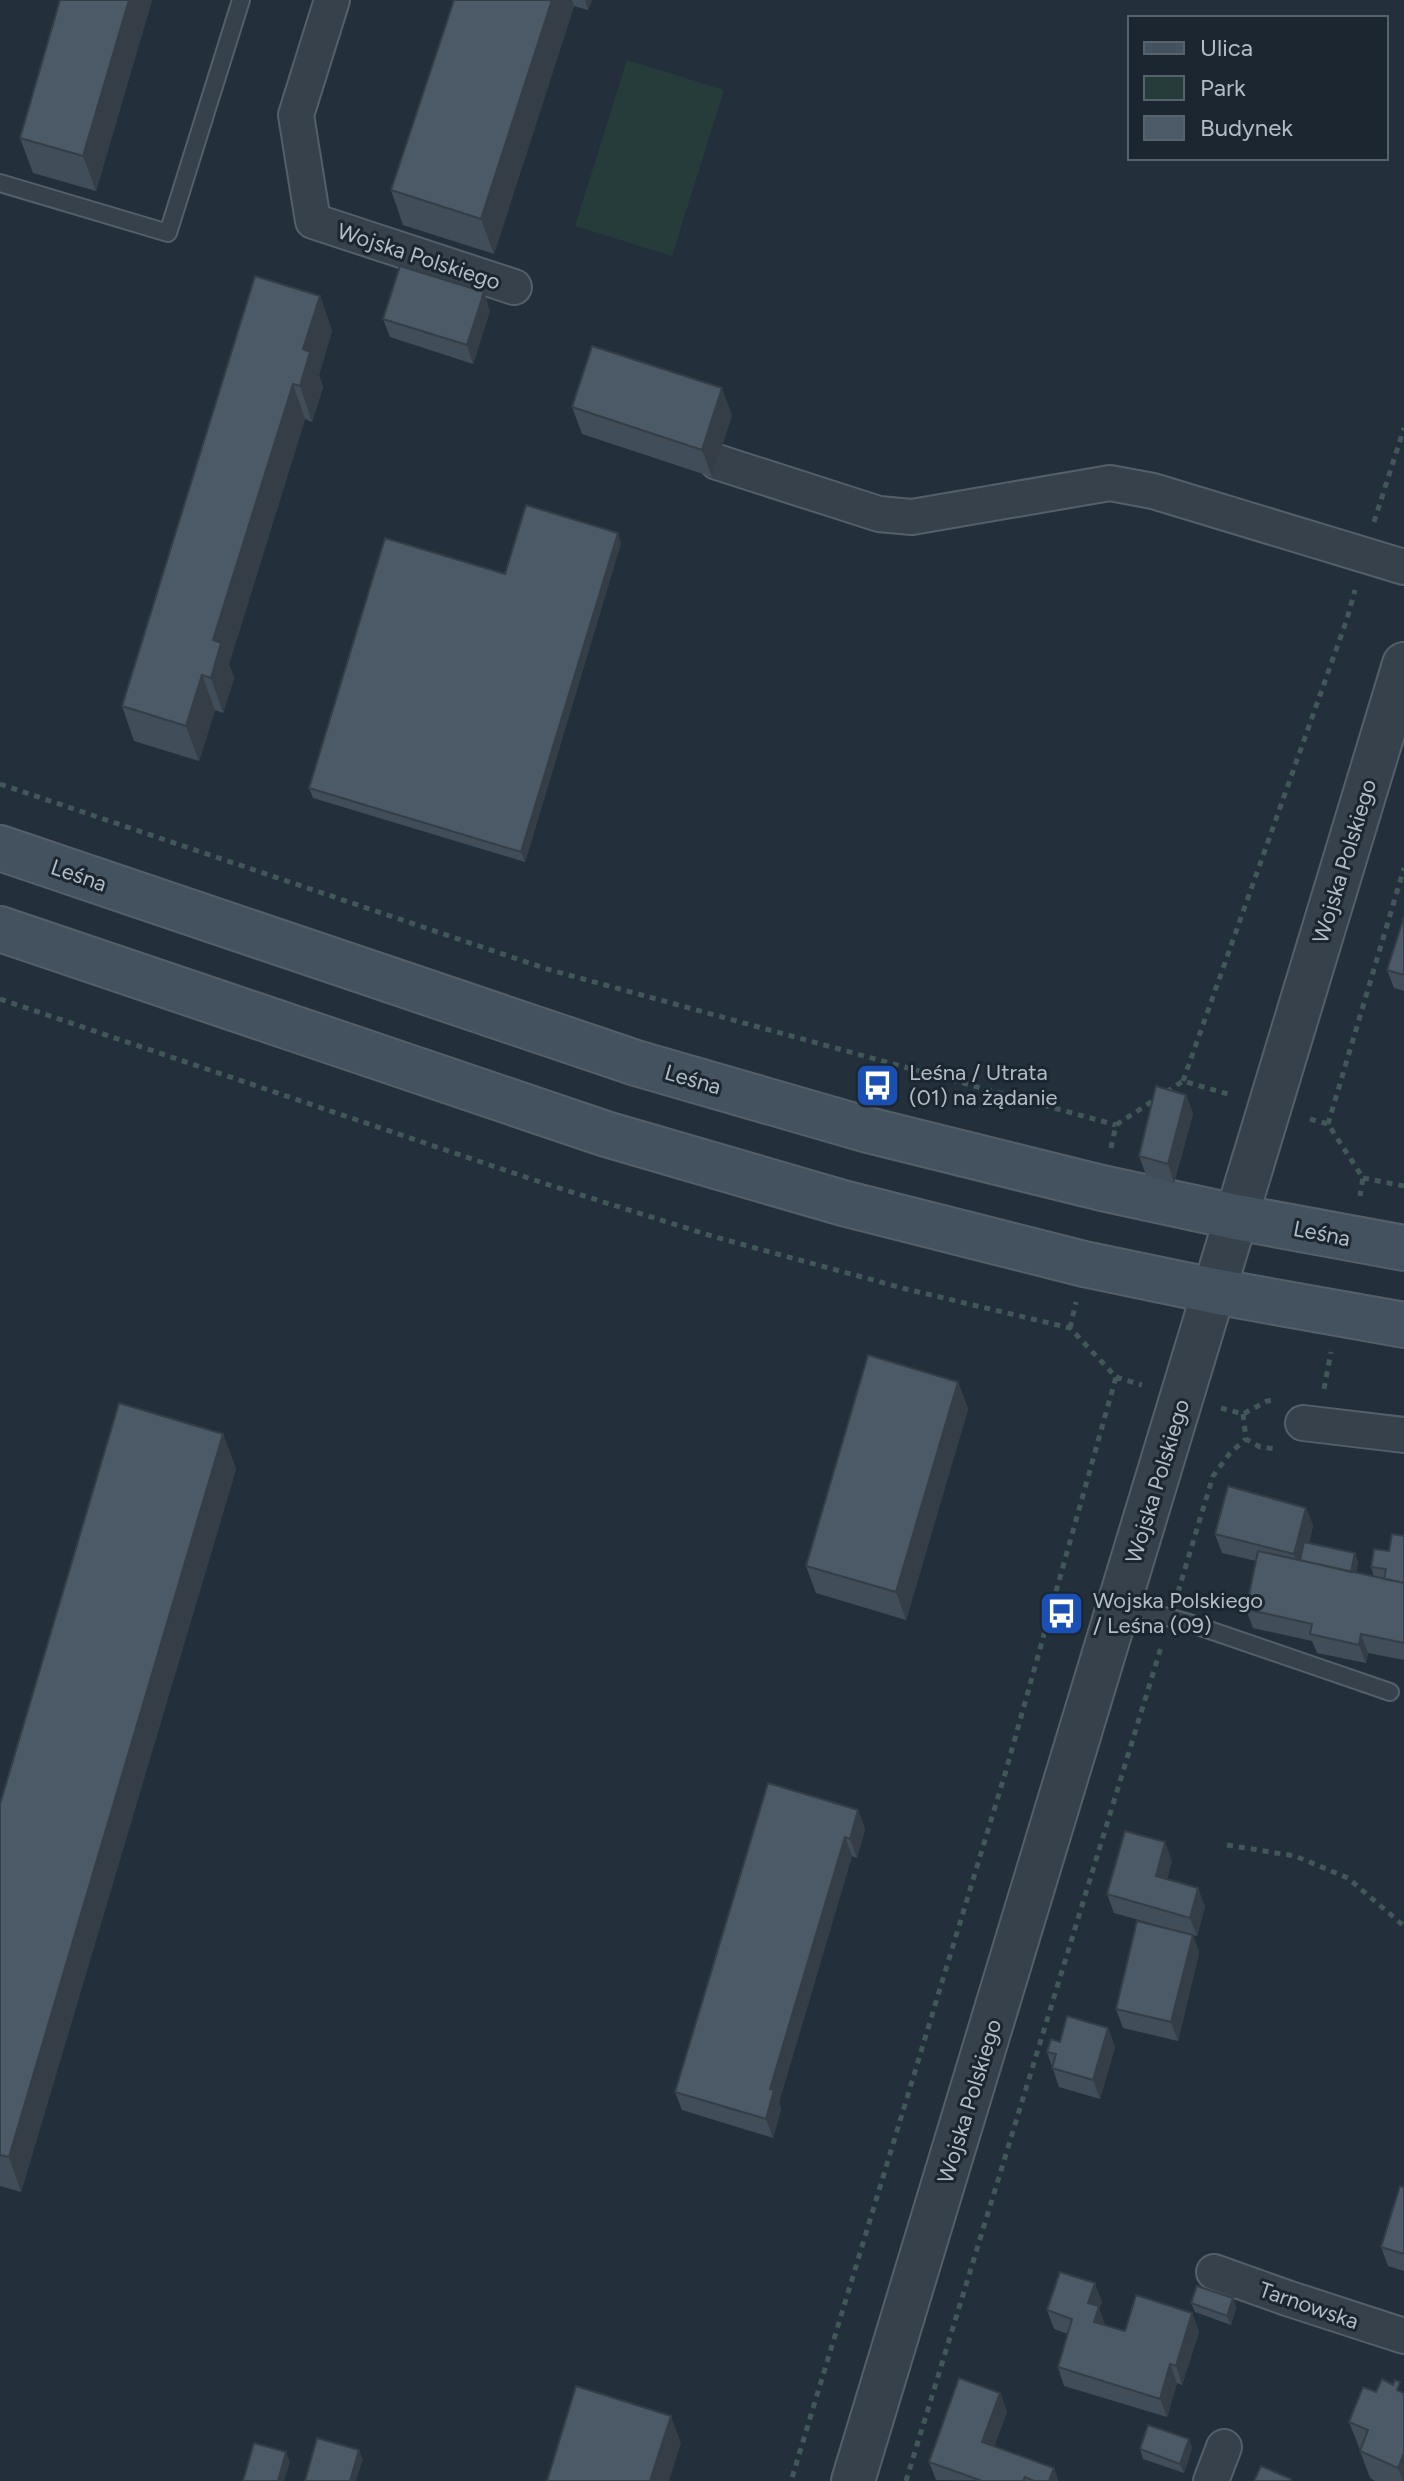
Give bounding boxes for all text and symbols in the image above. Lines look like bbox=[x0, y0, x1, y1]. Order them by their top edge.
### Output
legend bbox=[1128, 16, 1388, 160]
text: Ulica bbox=[1200, 33, 1253, 62]
text: Park bbox=[1200, 73, 1246, 102]
text: Budynek bbox=[1200, 113, 1293, 142]
street label: Wojska Polskiego bbox=[334, 217, 504, 296]
street label: Wojska Polskiego bbox=[1307, 776, 1382, 946]
street label: Leśna bbox=[47, 853, 110, 898]
street label: Leśna bbox=[662, 1059, 724, 1100]
place label: Leśna / Utrata (01) na żądanie bbox=[909, 1059, 1058, 1111]
bus stop icon: Leśna / Utrata (01) na żądanie bbox=[854, 1061, 902, 1109]
street label: Leśna bbox=[1291, 1215, 1353, 1252]
street label: Wojska Polskiego bbox=[1120, 1396, 1195, 1566]
place label: Wojska Polskiego / Leśna (09) bbox=[1093, 1587, 1263, 1639]
bus stop icon: Wojska Polskiego / Leśna (09) bbox=[1038, 1589, 1086, 1637]
street label: Wojska Polskiego bbox=[932, 2016, 1007, 2186]
street label: Tarnowska bbox=[1256, 2276, 1362, 2335]

